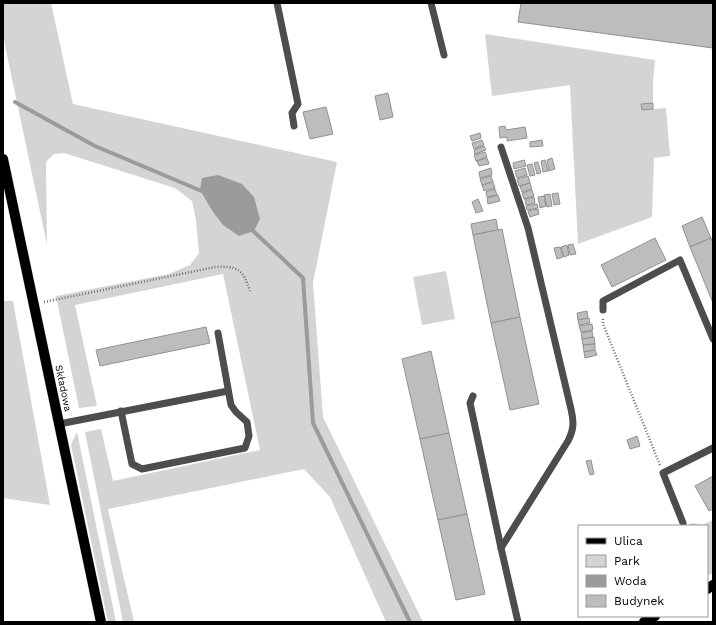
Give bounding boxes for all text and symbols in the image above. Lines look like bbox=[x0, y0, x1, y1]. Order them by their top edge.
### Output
street label: Składowa bbox=[53, 364, 74, 413]
legend bbox=[578, 525, 708, 617]
text: Ulica bbox=[614, 534, 643, 548]
text: Park bbox=[614, 554, 640, 568]
text: Woda bbox=[614, 574, 647, 588]
text: Budynek bbox=[614, 594, 664, 608]

